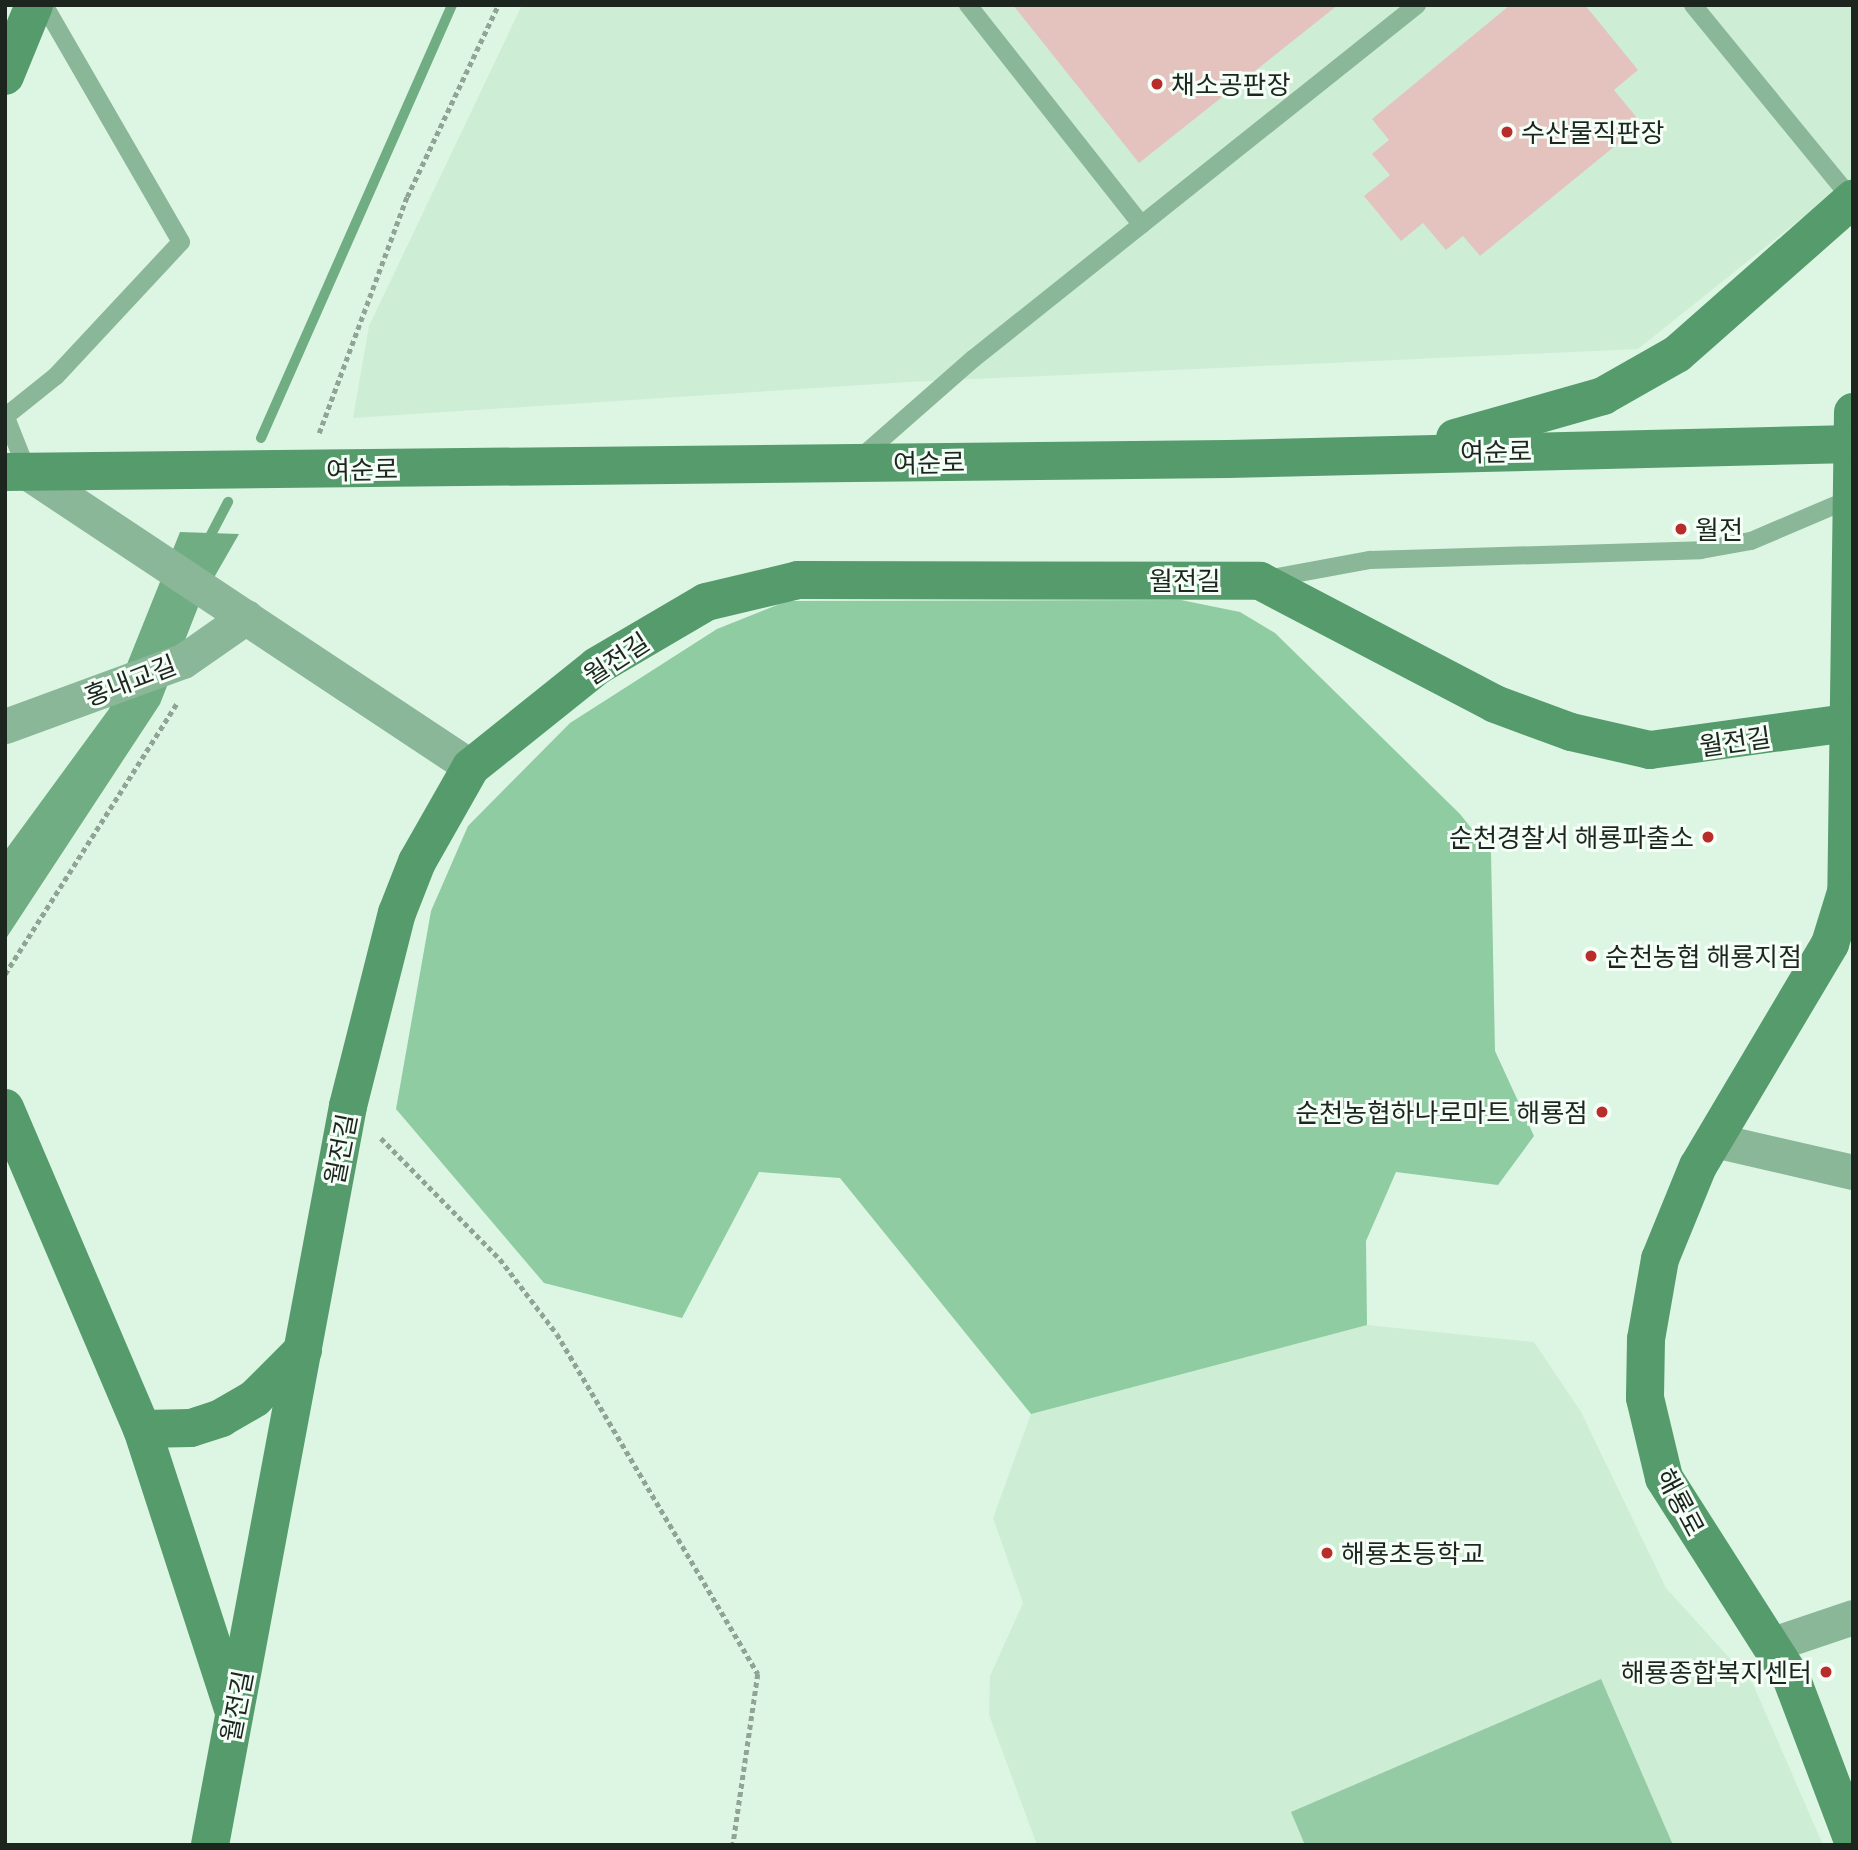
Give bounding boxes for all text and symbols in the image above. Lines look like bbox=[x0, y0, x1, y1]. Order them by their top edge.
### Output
place label: 채소공판장 bbox=[1171, 68, 1291, 100]
marker: 채소공판장 bbox=[1149, 76, 1165, 92]
place label: 수산물직판장 bbox=[1521, 116, 1665, 148]
marker: 수산물직판장 bbox=[1499, 124, 1515, 140]
street label: 여순로 bbox=[1460, 435, 1532, 467]
street label: 여순로 bbox=[893, 446, 965, 478]
street label: 여순로 bbox=[326, 453, 398, 485]
place label: 월전 bbox=[1695, 513, 1743, 545]
marker: 월전 bbox=[1673, 521, 1689, 537]
street label: 월전길 bbox=[1149, 564, 1221, 596]
street label: 월전길 bbox=[577, 625, 655, 691]
street label: 홍내교길 bbox=[80, 648, 180, 712]
street label: 월전길 bbox=[1697, 721, 1773, 761]
place label: 순천경찰서 해룡파출소 bbox=[1449, 821, 1694, 853]
marker: 순천경찰서 해룡파출소 bbox=[1700, 829, 1716, 845]
place label: 순천농협 해룡지점 bbox=[1605, 940, 1802, 972]
marker: 순천농협 해룡지점 bbox=[1583, 948, 1599, 964]
place label: 순천농협하나로마트 해룡점 bbox=[1295, 1096, 1588, 1128]
marker: 순천농협하나로마트 해룡점 bbox=[1594, 1104, 1610, 1120]
street label: 월전길 bbox=[318, 1111, 362, 1187]
street label: 해룡로 bbox=[1650, 1463, 1712, 1541]
place label: 해룡초등학교 bbox=[1341, 1537, 1485, 1569]
marker: 해룡초등학교 bbox=[1319, 1545, 1335, 1561]
place label: 해룡종합복지센터 bbox=[1621, 1656, 1812, 1688]
marker: 해룡종합복지센터 bbox=[1818, 1664, 1834, 1680]
street label: 월전길 bbox=[214, 1668, 258, 1744]

